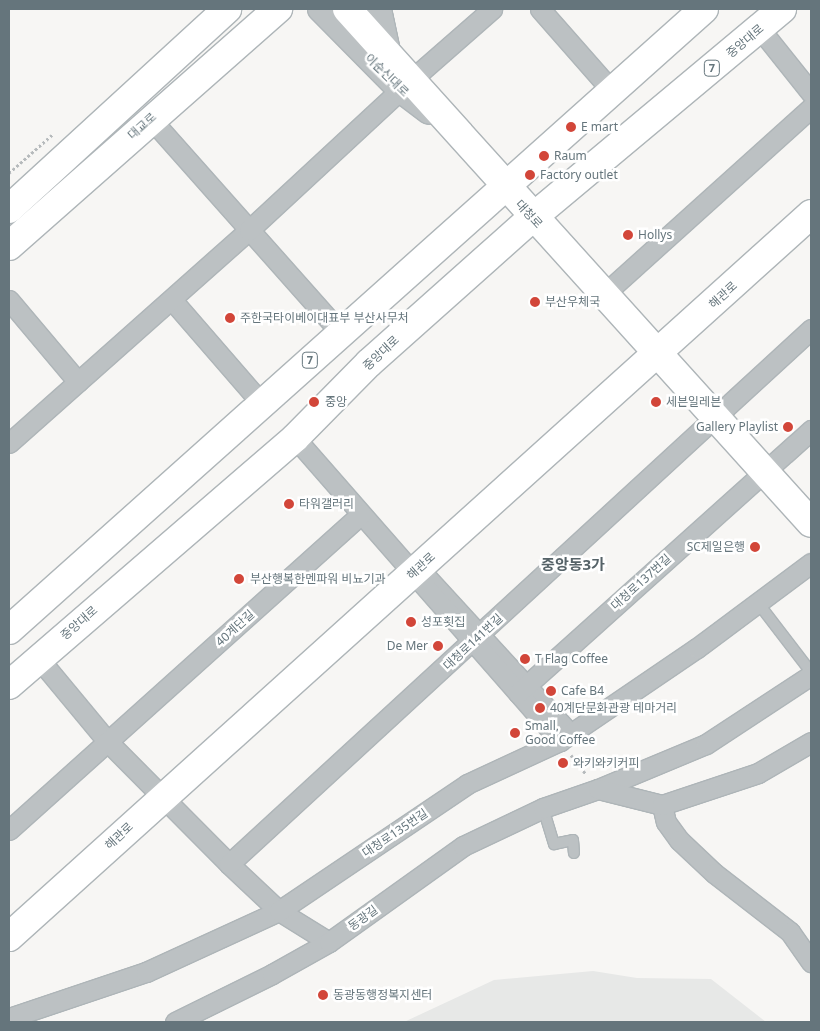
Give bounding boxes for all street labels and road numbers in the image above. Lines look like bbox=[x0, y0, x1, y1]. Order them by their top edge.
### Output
street label: 중앙대로 bbox=[723, 21, 767, 61]
street label: 이순신대로 bbox=[362, 51, 412, 99]
road number: 7 bbox=[703, 59, 721, 76]
street label: 대교로 bbox=[125, 110, 159, 142]
street label: 대청로 bbox=[513, 197, 545, 231]
street label: 해관로 bbox=[706, 279, 740, 311]
street label: 중앙대로 bbox=[360, 333, 402, 373]
road number: 7 bbox=[301, 352, 319, 368]
street label: 해관로 bbox=[404, 550, 438, 582]
street label: 대청로137번길 bbox=[608, 551, 674, 613]
street label: 중앙대로 bbox=[58, 603, 100, 643]
street label: 40계단길 bbox=[213, 607, 257, 649]
street label: 대청로141번길 bbox=[440, 611, 506, 673]
street label: 대청로135번길 bbox=[360, 806, 430, 860]
street label: 해관로 bbox=[102, 819, 136, 853]
street label: 동광길 bbox=[345, 902, 381, 934]

